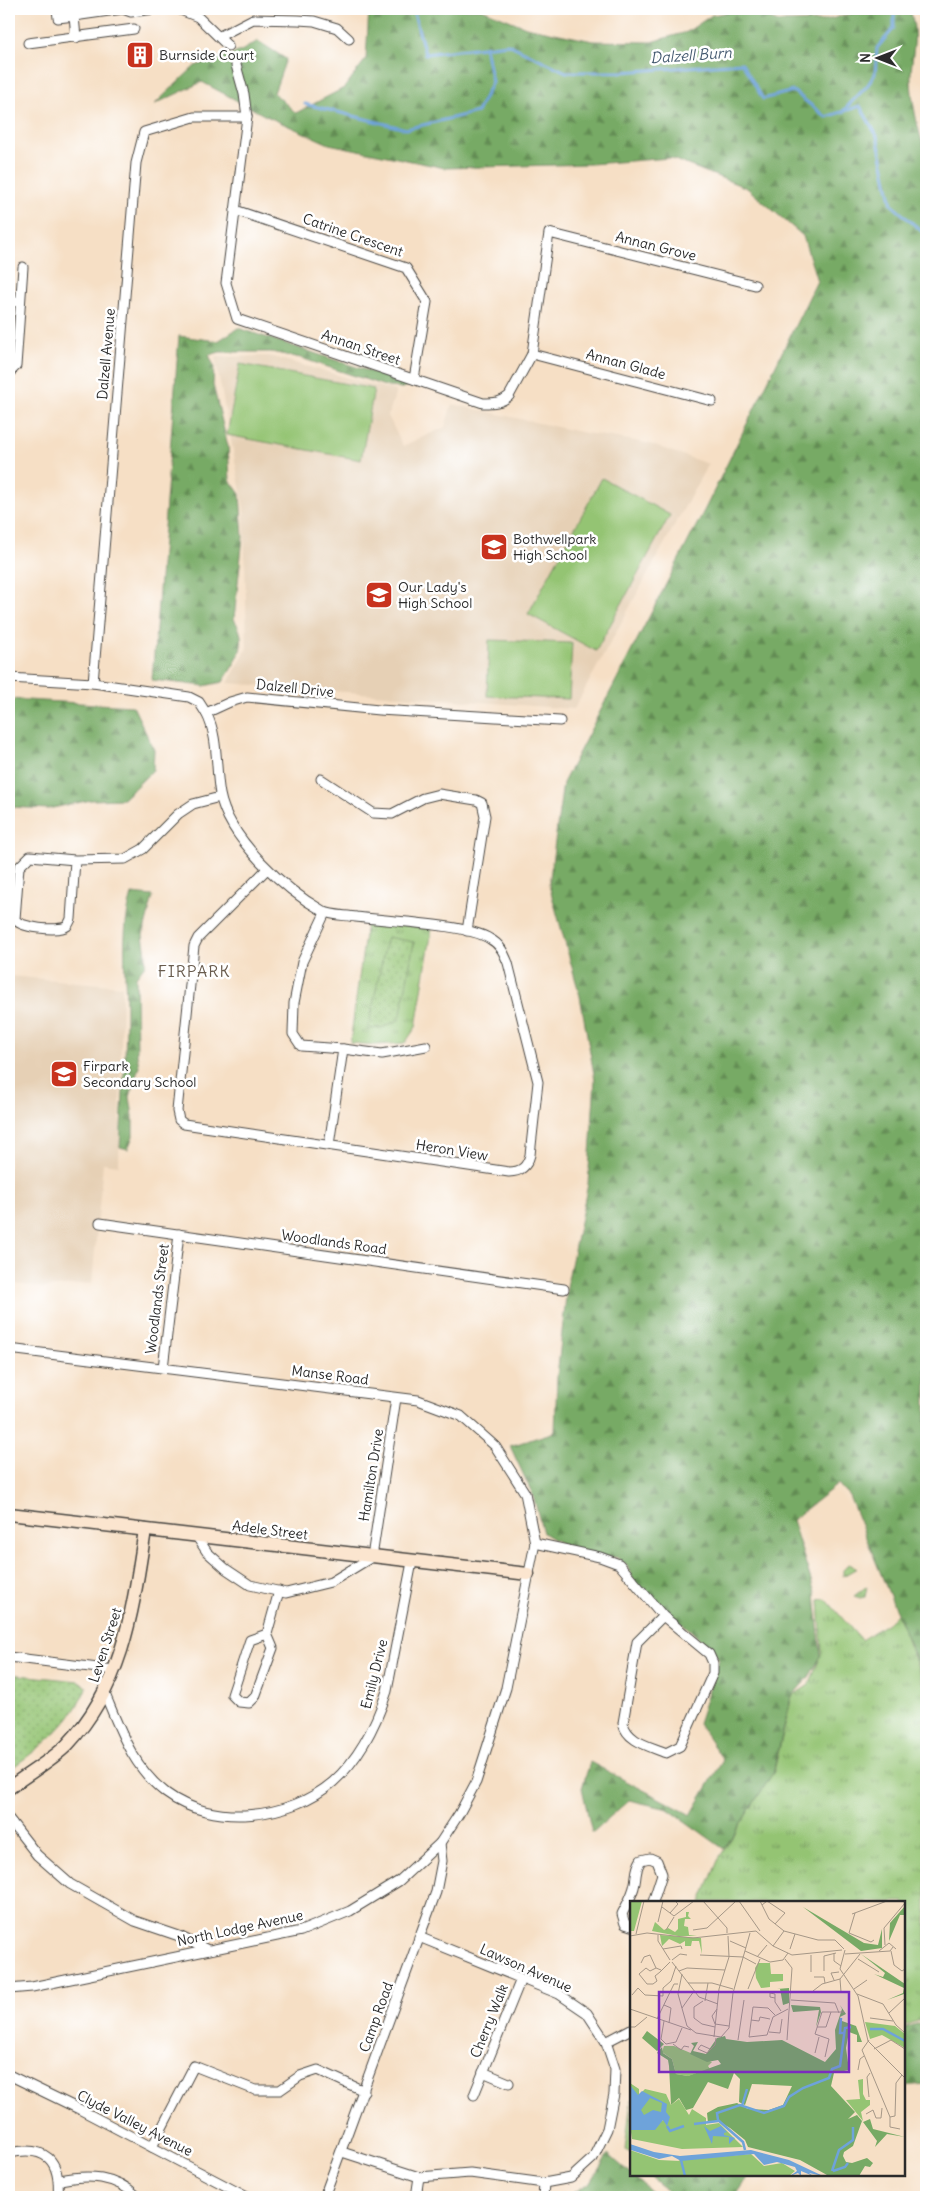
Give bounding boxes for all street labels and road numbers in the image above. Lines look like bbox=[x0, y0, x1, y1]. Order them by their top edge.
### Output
street label: Catrine Crescent bbox=[300, 209, 406, 261]
street label: Annan Grove bbox=[614, 227, 698, 265]
street label: Dalzell Avenue bbox=[93, 308, 119, 400]
street label: Annan Street bbox=[319, 325, 403, 369]
street label: Annan Glade bbox=[584, 345, 668, 383]
street label: Dalzell Drive bbox=[255, 675, 335, 701]
street label: Heron View bbox=[415, 1135, 489, 1165]
street label: Woodlands Road bbox=[280, 1226, 388, 1258]
street label: Woodlands Street bbox=[141, 1243, 173, 1355]
street label: Manse Road bbox=[290, 1361, 370, 1389]
street label: Hamilton Drive bbox=[355, 1427, 387, 1523]
street label: Adele Street bbox=[231, 1516, 309, 1544]
street label: Leven Street bbox=[84, 1605, 126, 1685]
street label: Emily Drive bbox=[357, 1637, 391, 1711]
street label: North Lodge Avenue bbox=[175, 1906, 305, 1950]
street label: Lawson Avenue bbox=[477, 1940, 575, 1996]
street label: Camp Road bbox=[355, 1979, 397, 2055]
street label: Cherry Walk bbox=[466, 1981, 512, 2061]
street label: Clyde Valley Avenue bbox=[74, 2086, 196, 2160]

